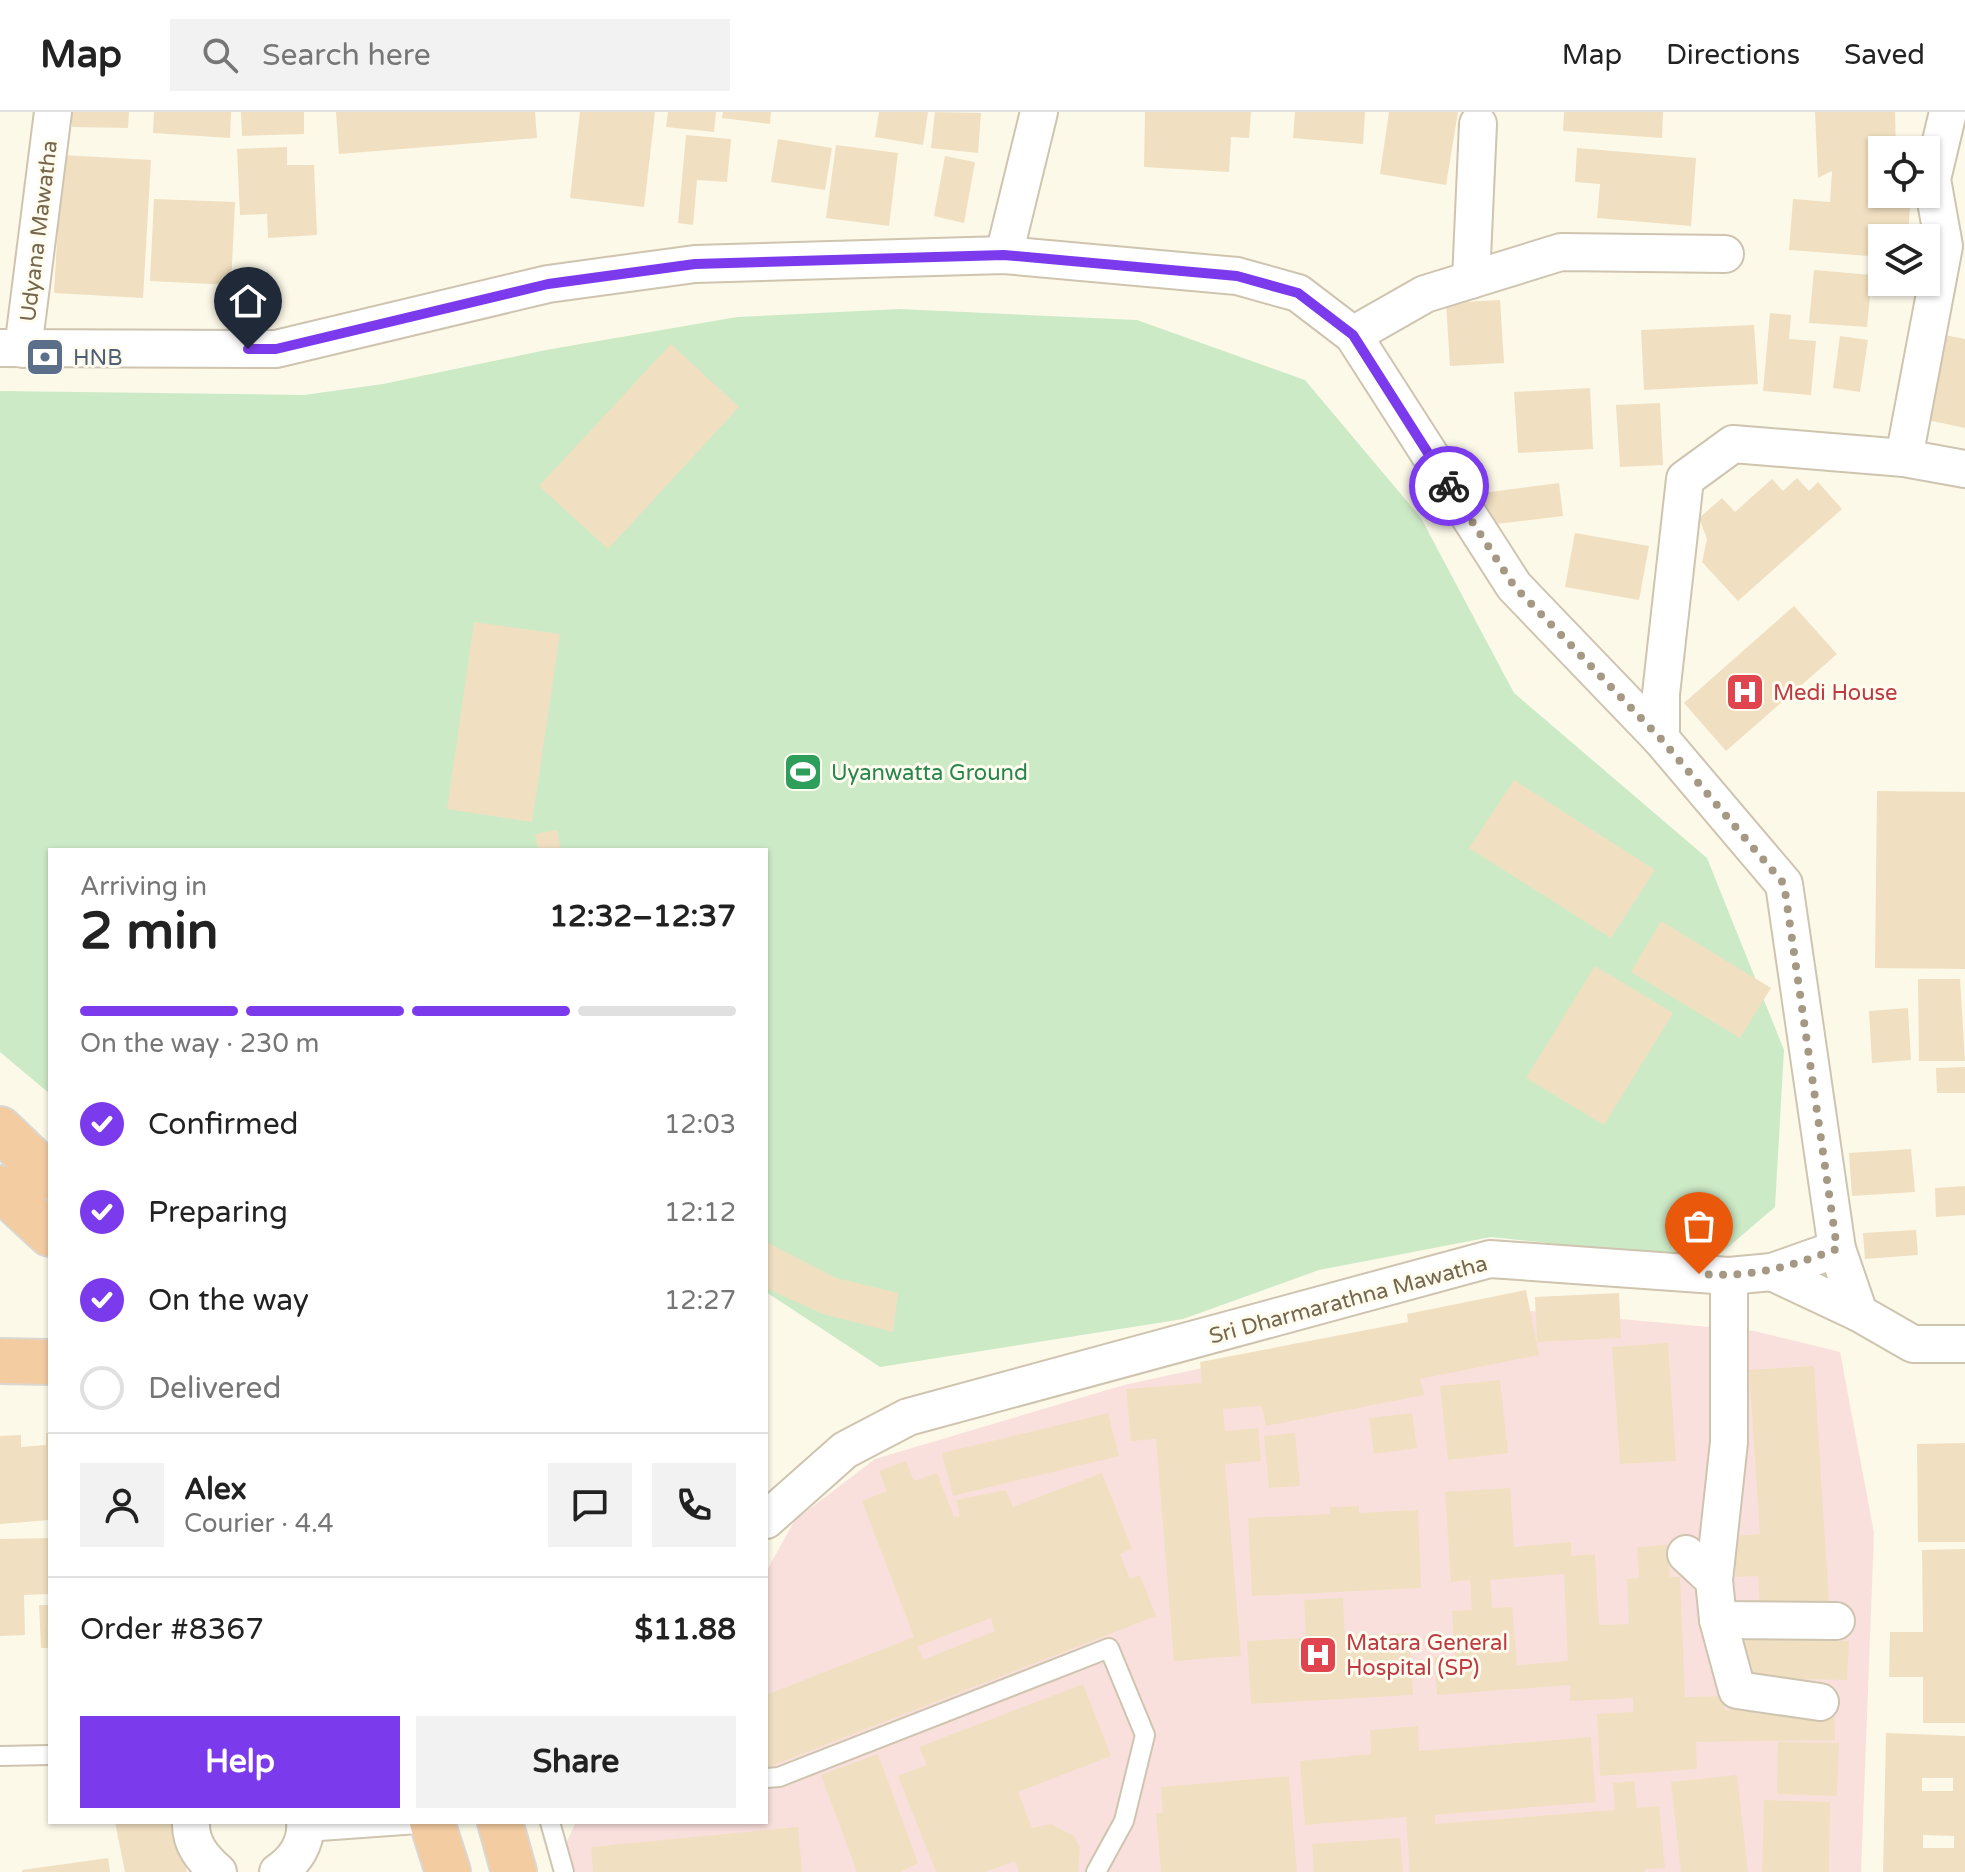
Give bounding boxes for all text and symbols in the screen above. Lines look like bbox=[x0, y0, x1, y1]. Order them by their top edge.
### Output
search box bbox=[170, 19, 730, 91]
text: Map bbox=[40, 32, 122, 78]
icon: search bbox=[198, 33, 242, 77]
text: Search here bbox=[262, 37, 431, 74]
text: Map bbox=[1562, 38, 1622, 72]
text: Directions bbox=[1666, 38, 1800, 72]
text: Saved bbox=[1844, 38, 1925, 72]
map controls bbox=[1868, 136, 1940, 296]
button: locate bbox=[1868, 136, 1940, 208]
street label: Udyana Mawatha bbox=[15, 139, 63, 323]
button: layers bbox=[1868, 224, 1940, 296]
pin bbox=[214, 267, 282, 349]
icon: home bbox=[226, 279, 270, 323]
bank icon: HNB bbox=[24, 336, 66, 378]
place label: HNB bbox=[73, 345, 123, 371]
courier bbox=[1409, 446, 1489, 526]
icon: bike bbox=[1427, 464, 1471, 508]
hospital icon: Medi House bbox=[1724, 671, 1766, 713]
place label: Medi House bbox=[1773, 680, 1898, 706]
sports icon: Uyanwatta Ground bbox=[782, 751, 824, 793]
place label: Uyanwatta Ground bbox=[831, 760, 1028, 786]
text: Arriving in bbox=[80, 871, 207, 902]
text: 12:32–12:37 bbox=[549, 898, 736, 935]
text: 2 min bbox=[80, 900, 219, 963]
text: On the way · 230 m bbox=[80, 1028, 319, 1059]
icon: check bbox=[80, 1102, 124, 1146]
text: Confirmed bbox=[148, 1106, 299, 1143]
text: 12:03 bbox=[664, 1109, 736, 1140]
icon: check bbox=[80, 1190, 124, 1234]
pin bbox=[1665, 1192, 1733, 1274]
text: Preparing bbox=[148, 1194, 288, 1231]
text: 12:12 bbox=[664, 1197, 736, 1228]
icon: bag bbox=[1677, 1204, 1721, 1248]
street label: Sri Dharmarathna Mawatha bbox=[1206, 1250, 1490, 1350]
icon: check bbox=[80, 1278, 124, 1322]
text: On the way bbox=[148, 1282, 309, 1319]
text: 12:27 bbox=[664, 1285, 736, 1316]
text: Delivered bbox=[148, 1370, 282, 1407]
button: person bbox=[80, 1463, 164, 1547]
button: chat bbox=[548, 1463, 632, 1547]
button: phone bbox=[652, 1463, 736, 1547]
text: Alex bbox=[184, 1471, 247, 1508]
text: Courier · 4.4 bbox=[184, 1508, 334, 1539]
text: Order #8367 bbox=[80, 1611, 264, 1648]
text: $11.88 bbox=[635, 1611, 736, 1648]
place label: Matara General Hospital (SP) bbox=[1346, 1630, 1508, 1681]
hospital icon: Matara General Hospital (SP) bbox=[1297, 1634, 1339, 1676]
button: Help bbox=[80, 1716, 400, 1808]
button: Share bbox=[416, 1716, 736, 1808]

